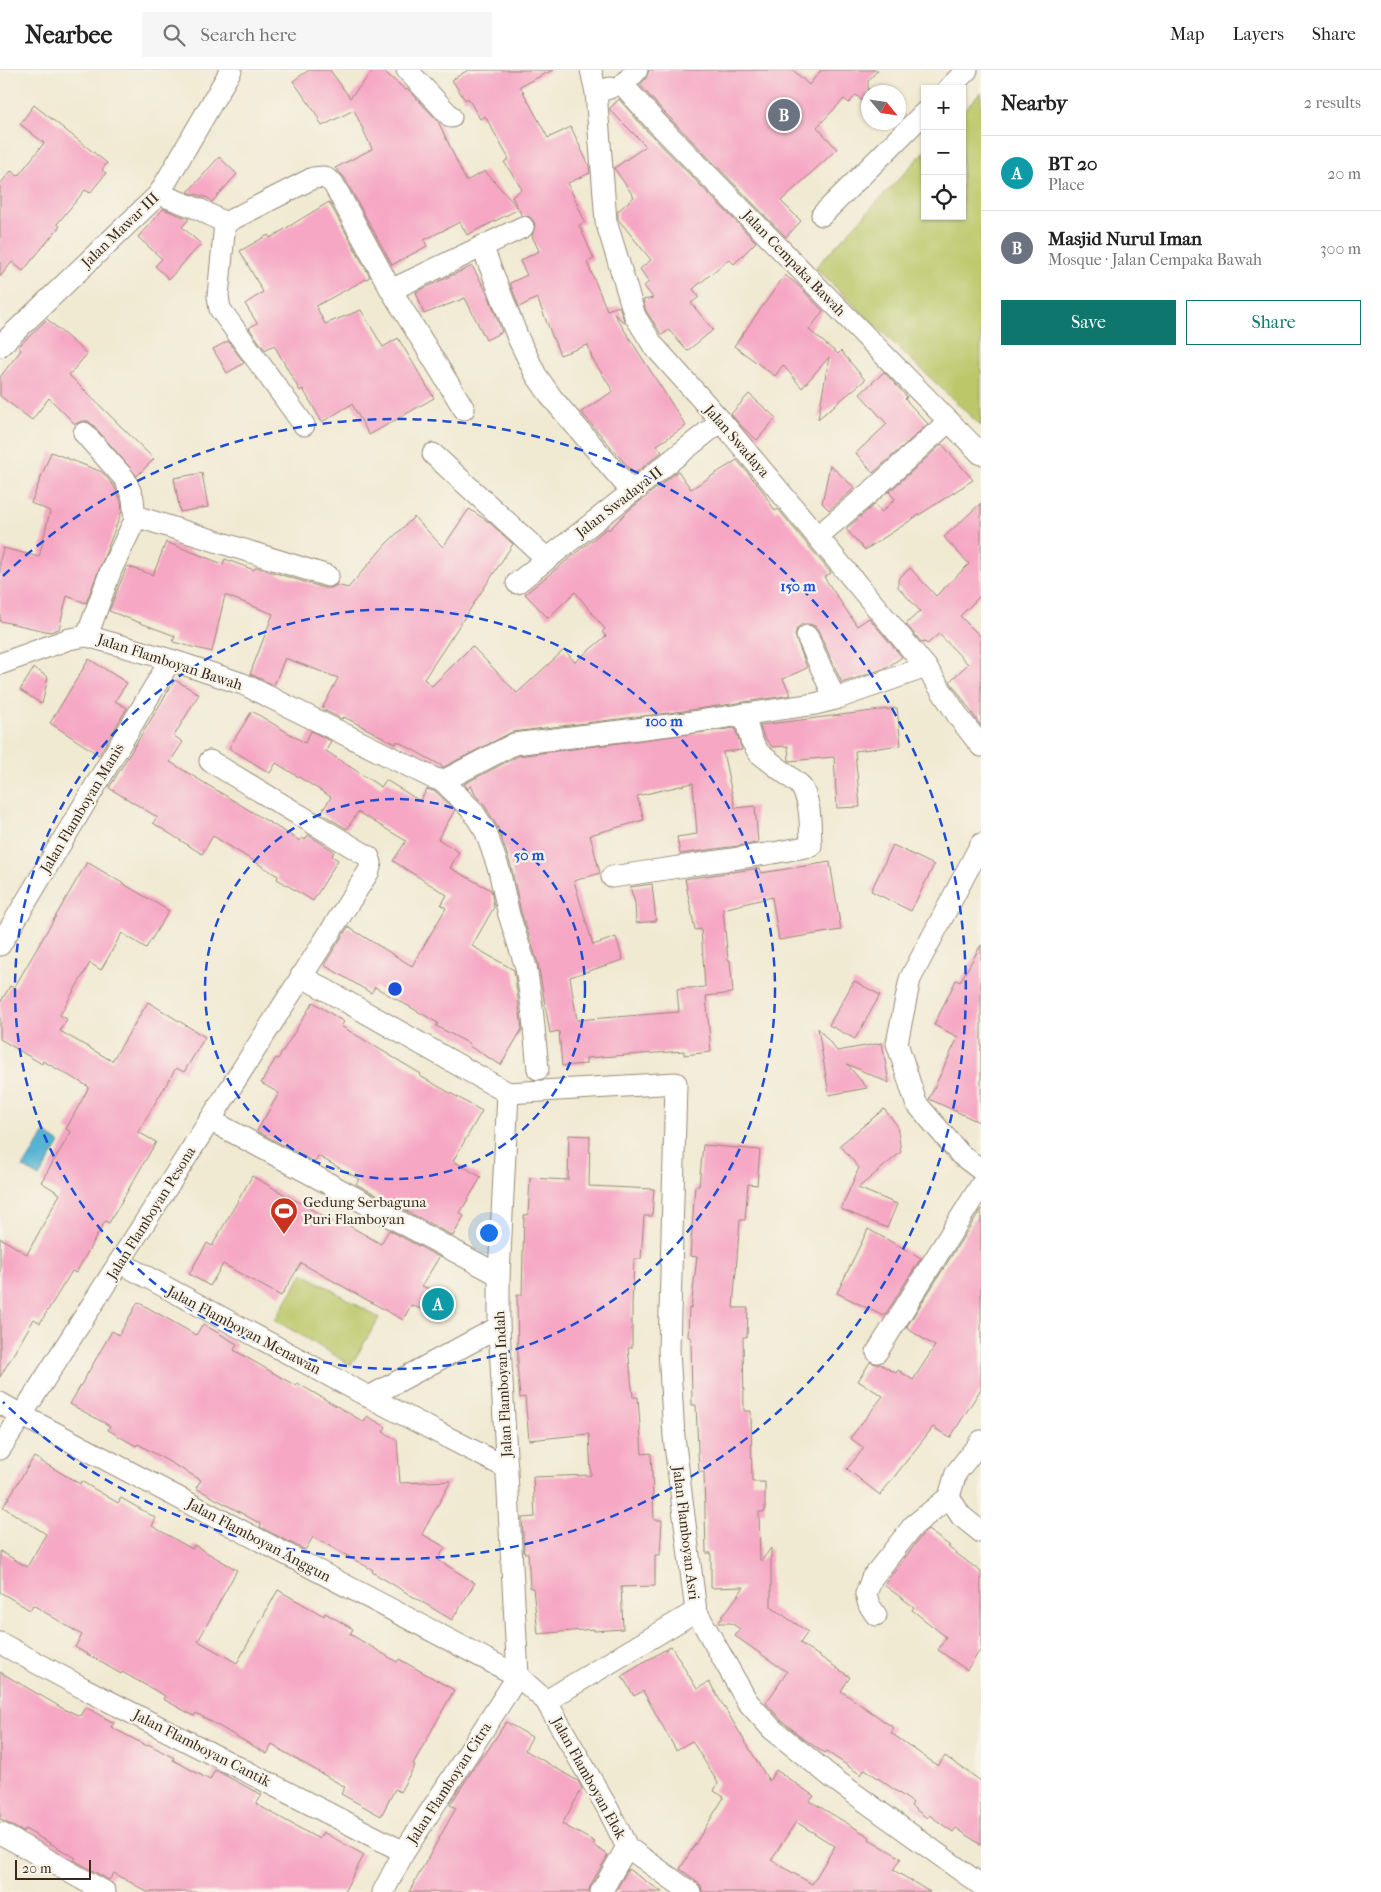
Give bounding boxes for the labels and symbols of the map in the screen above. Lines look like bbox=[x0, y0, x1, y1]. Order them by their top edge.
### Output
north arrow bbox=[861, 85, 906, 130]
pin: B bbox=[768, 96, 800, 134]
street label: Jalan Mawar III bbox=[77, 188, 163, 272]
street label: Jalan Cempaka Bawah bbox=[738, 205, 850, 320]
street label: Jalan Swadaya bbox=[700, 400, 774, 482]
street label: Jalan Swadaya II bbox=[571, 462, 666, 542]
text: 150 m bbox=[780, 577, 816, 595]
street label: Jalan Flamboyan Bawah bbox=[94, 630, 245, 694]
text: 100 m bbox=[645, 712, 683, 730]
street label: Jalan Flamboyan Manis bbox=[36, 740, 128, 877]
text: 50 m bbox=[514, 846, 545, 864]
centre of rings bbox=[386, 980, 404, 998]
street label: Jalan Flamboyan Pesona bbox=[102, 1142, 200, 1284]
place label: Gedung Serbaguna Puri Flamboyan bbox=[303, 1193, 427, 1228]
sports icon: Gedung Serbaguna Puri Flamboyan bbox=[269, 1196, 299, 1235]
your location bbox=[476, 1220, 502, 1246]
street label: Jalan Flamboyan Menawan bbox=[163, 1281, 324, 1378]
pin: A bbox=[422, 1285, 454, 1323]
street label: Jalan Flamboyan Indah bbox=[490, 1310, 516, 1459]
street label: Jalan Flamboyan Asri bbox=[669, 1464, 703, 1602]
street label: Jalan Flamboyan Anggun bbox=[183, 1494, 334, 1586]
street label: Jalan Flamboyan Cantik bbox=[129, 1705, 274, 1791]
street label: Jalan Flamboyan Elok bbox=[547, 1713, 630, 1843]
street label: Jalan Flamboyan Citra bbox=[402, 1718, 496, 1848]
scale bar bbox=[15, 1857, 91, 1880]

